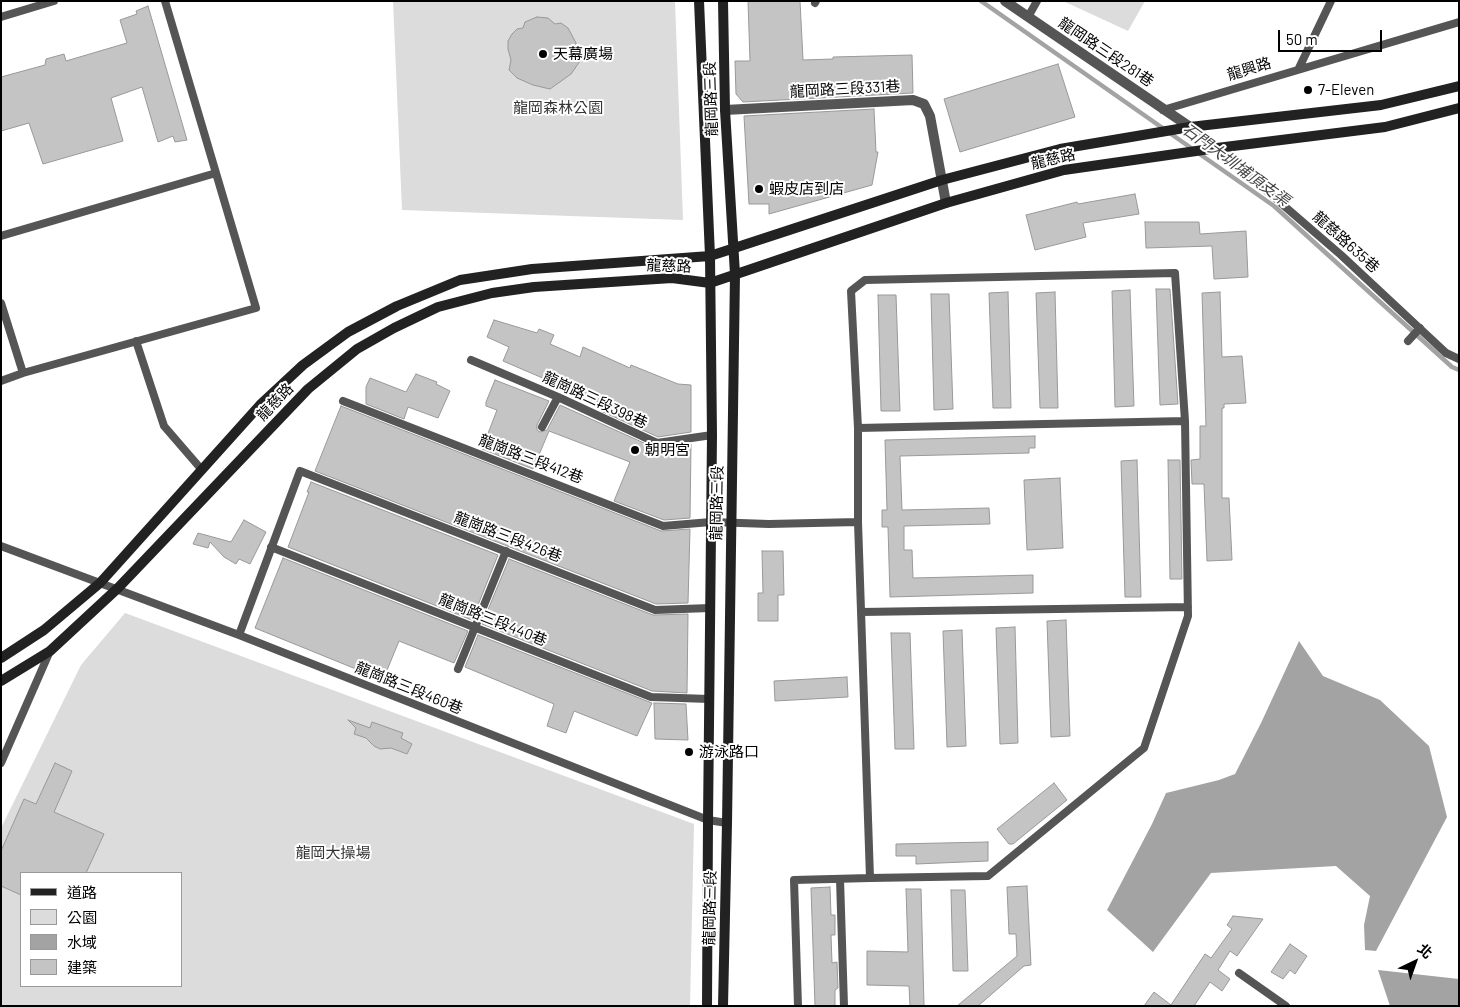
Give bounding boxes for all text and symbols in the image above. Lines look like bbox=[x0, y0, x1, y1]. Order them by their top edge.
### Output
street label: 龍岡路三段281巷 bbox=[1055, 14, 1157, 90]
scale bar bbox=[1280, 20, 1384, 52]
text: 50 m bbox=[1286, 30, 1318, 48]
place label: 天幕廣場 bbox=[553, 45, 613, 63]
marker: 天幕廣場 bbox=[537, 48, 549, 60]
street label: 龍興路 bbox=[1225, 54, 1273, 84]
street label: 龍岡路三段 bbox=[701, 61, 721, 137]
street label: 龍岡路三段331巷 bbox=[789, 77, 901, 101]
place label: 7-Eleven bbox=[1318, 81, 1374, 99]
marker: 7-Eleven bbox=[1302, 84, 1314, 96]
park label: 龍岡森林公園 bbox=[513, 99, 603, 117]
water label: 石門大圳埔頂支渠 bbox=[1179, 120, 1293, 210]
street label: 龍慈路 bbox=[1029, 145, 1077, 173]
place label: 蝦皮店到店 bbox=[769, 180, 844, 198]
marker: 蝦皮店到店 bbox=[753, 183, 765, 195]
street label: 龍慈路635巷 bbox=[1309, 207, 1383, 277]
street label: 龍慈路 bbox=[646, 256, 692, 276]
street label: 龍崗路三段398巷 bbox=[540, 368, 650, 432]
street label: 龍慈路 bbox=[253, 380, 297, 424]
street label: 龍崗路三段412巷 bbox=[476, 431, 586, 487]
place label: 朝明宮 bbox=[645, 441, 690, 459]
marker: 朝明宮 bbox=[629, 444, 641, 456]
street label: 龍岡路三段 bbox=[707, 465, 727, 541]
street label: 龍崗路三段426巷 bbox=[452, 508, 564, 566]
street label: 龍崗路三段440巷 bbox=[436, 590, 550, 650]
street label: 龍崗路三段460巷 bbox=[353, 658, 465, 718]
place label: 游泳路口 bbox=[699, 743, 759, 761]
marker: 游泳路口 bbox=[683, 746, 695, 758]
park label: 龍岡大操場 bbox=[296, 844, 370, 862]
street label: 龍岡路三段 bbox=[700, 870, 720, 946]
legend bbox=[20, 872, 182, 987]
text: 道路 bbox=[67, 883, 97, 901]
text: 公園 bbox=[67, 908, 97, 926]
text: 水域 bbox=[67, 933, 97, 951]
north arrow bbox=[1390, 937, 1440, 987]
text: 北 bbox=[1414, 939, 1436, 961]
text: 建築 bbox=[67, 958, 97, 976]

